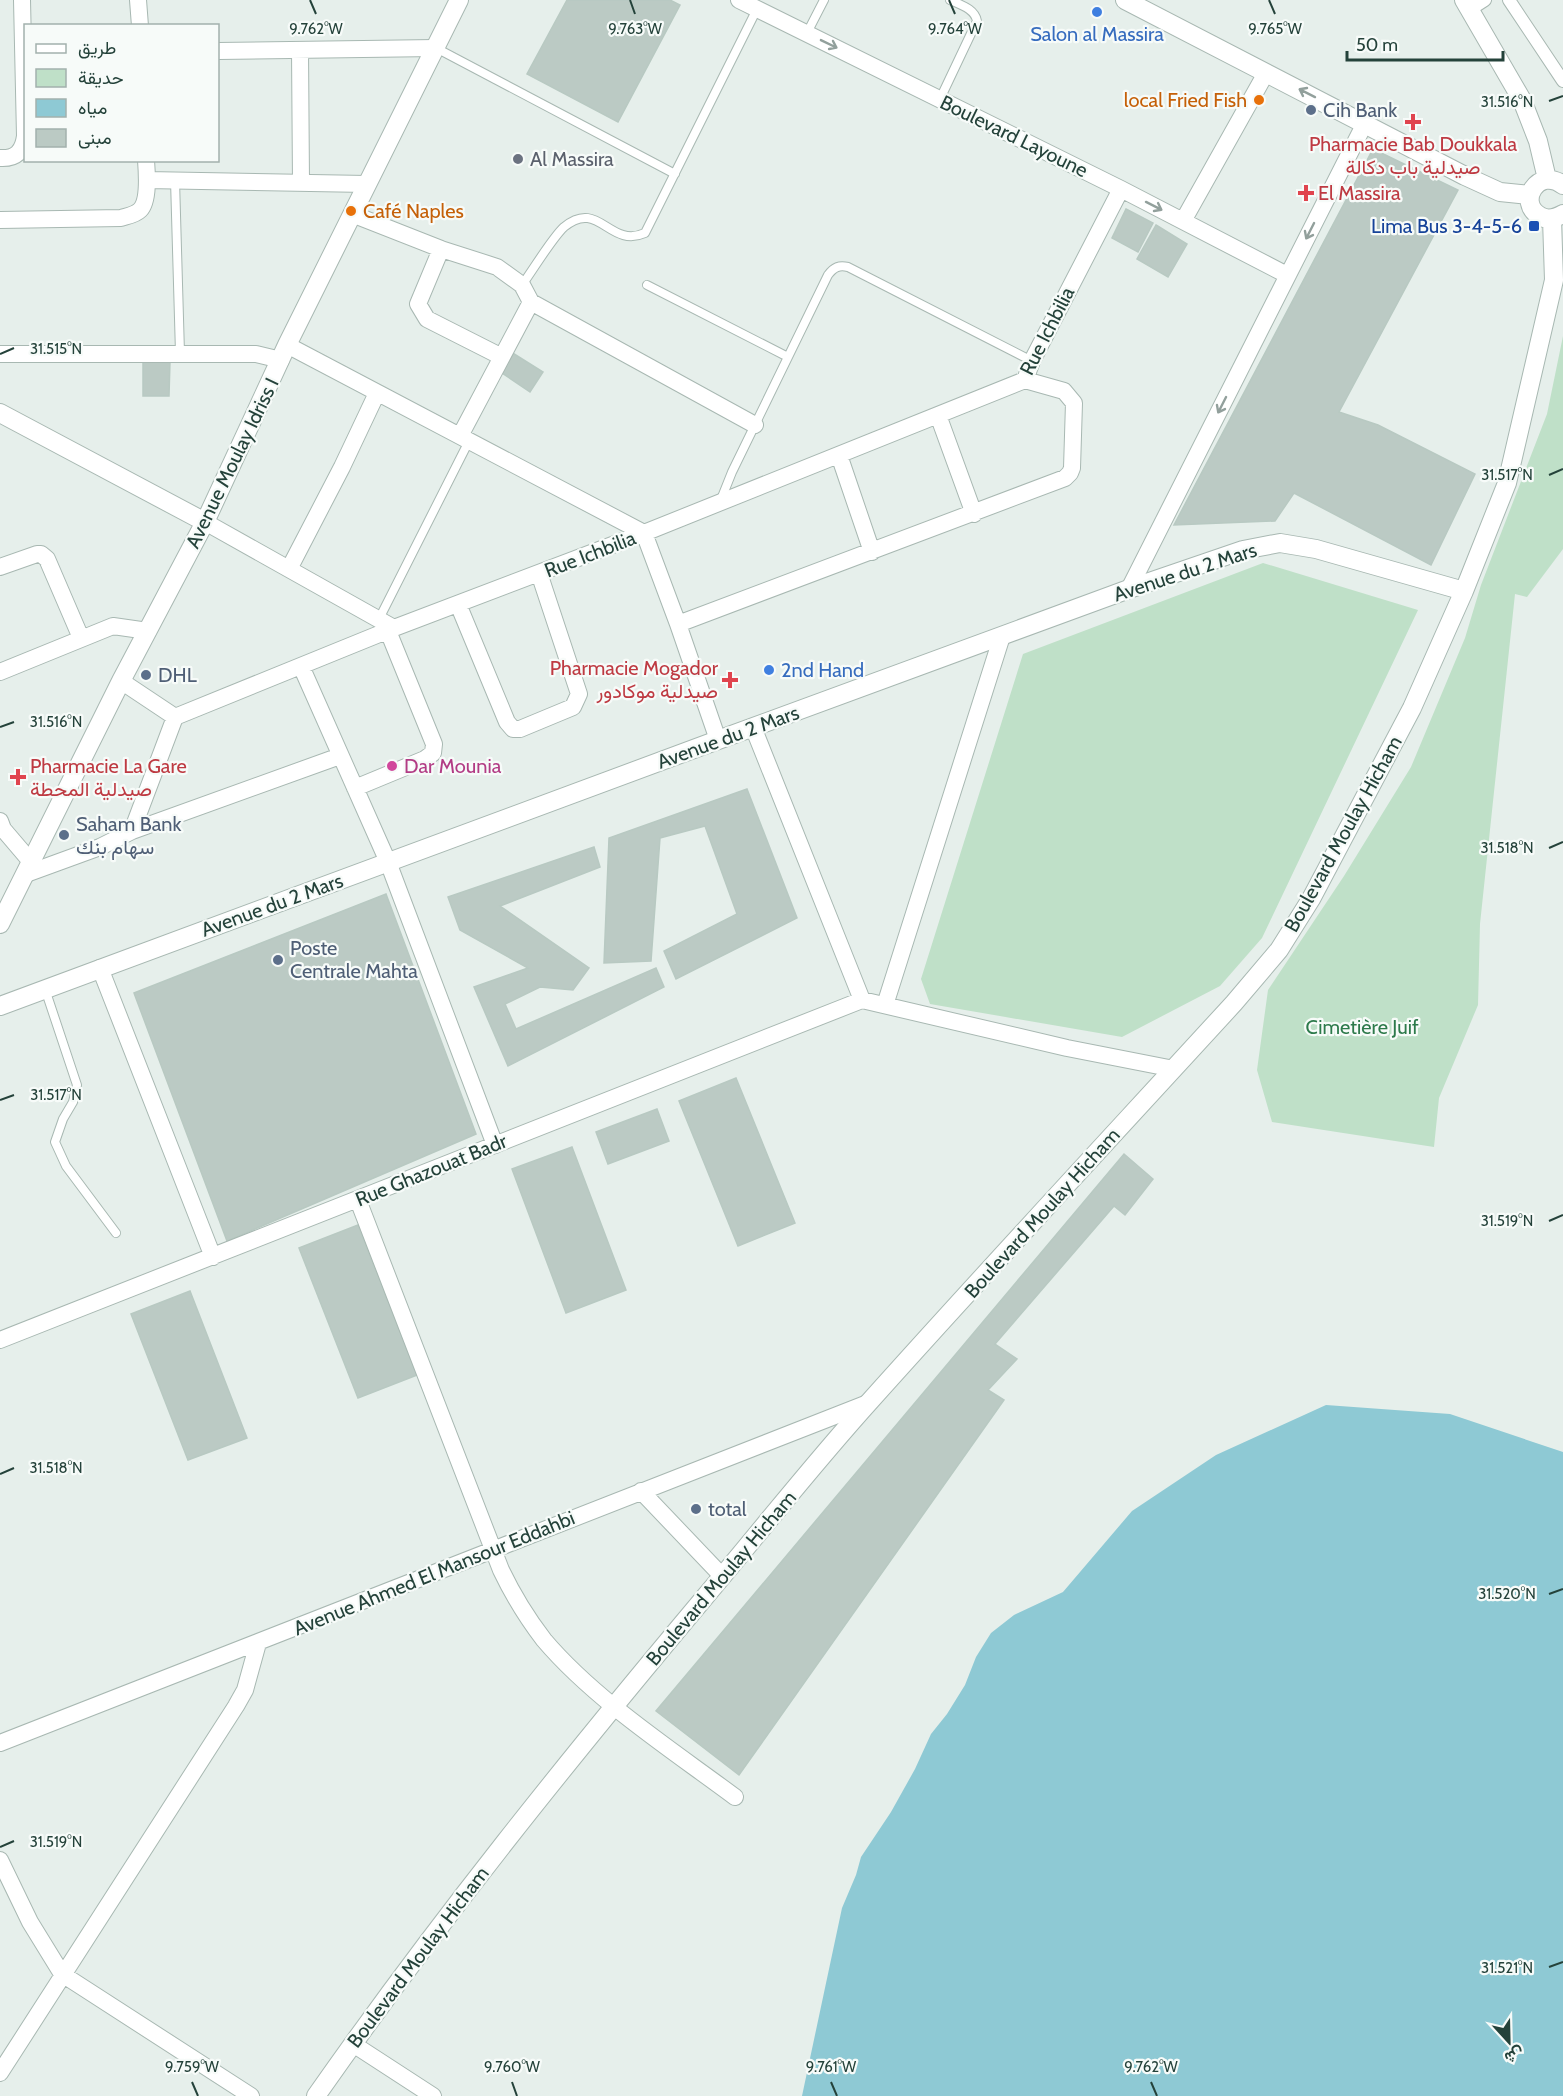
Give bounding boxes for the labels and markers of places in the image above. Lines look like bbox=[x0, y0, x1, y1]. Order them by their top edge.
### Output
marker: Salon al Massira bbox=[1090, 5, 1104, 19]
place label: Salon al Massira bbox=[1030, 22, 1164, 46]
place label: local Fried Fish bbox=[1124, 88, 1247, 112]
marker: local Fried Fish bbox=[1252, 93, 1266, 107]
place label: Cih Bank bbox=[1323, 98, 1397, 122]
marker: Cih Bank bbox=[1304, 103, 1318, 117]
marker: Pharmacie Bab Doukkala صيدلية باب دكالة bbox=[1406, 115, 1420, 129]
place label: Pharmacie Bab Doukkala صيدلية باب دكالة bbox=[1309, 132, 1517, 179]
place label: Al Massira bbox=[530, 147, 614, 171]
marker: Al Massira bbox=[511, 152, 525, 166]
place label: El Massira bbox=[1318, 181, 1401, 205]
marker: El Massira bbox=[1299, 186, 1313, 200]
place label: Café Naples bbox=[363, 199, 464, 223]
marker: Café Naples bbox=[344, 204, 358, 218]
place label: Lima Bus 3-4-5-6 bbox=[1371, 214, 1522, 238]
marker: Lima Bus 3-4-5-6 bbox=[1527, 219, 1541, 233]
place label: Pharmacie Mogador صيدلية موكادور bbox=[550, 656, 719, 704]
place label: 2nd Hand bbox=[781, 658, 864, 682]
place label: DHL bbox=[158, 663, 197, 687]
marker: 2nd Hand bbox=[762, 663, 776, 677]
marker: DHL bbox=[139, 668, 153, 682]
marker: Pharmacie Mogador صيدلية موكادور bbox=[723, 673, 737, 687]
place label: Pharmacie La Gare صيدلية المحطة bbox=[30, 754, 187, 801]
place label: Dar Mounia bbox=[404, 754, 502, 778]
marker: Dar Mounia bbox=[385, 759, 399, 773]
marker: Pharmacie La Gare صيدلية المحطة bbox=[11, 770, 25, 784]
place label: Saham Bank سهام بنك bbox=[76, 812, 181, 860]
marker: Saham Bank سهام بنك bbox=[57, 828, 71, 842]
place label: Poste Centrale Mahta bbox=[290, 936, 418, 983]
marker: Poste Centrale Mahta bbox=[271, 953, 285, 967]
place label: total bbox=[708, 1497, 747, 1521]
marker: total bbox=[689, 1502, 703, 1516]

